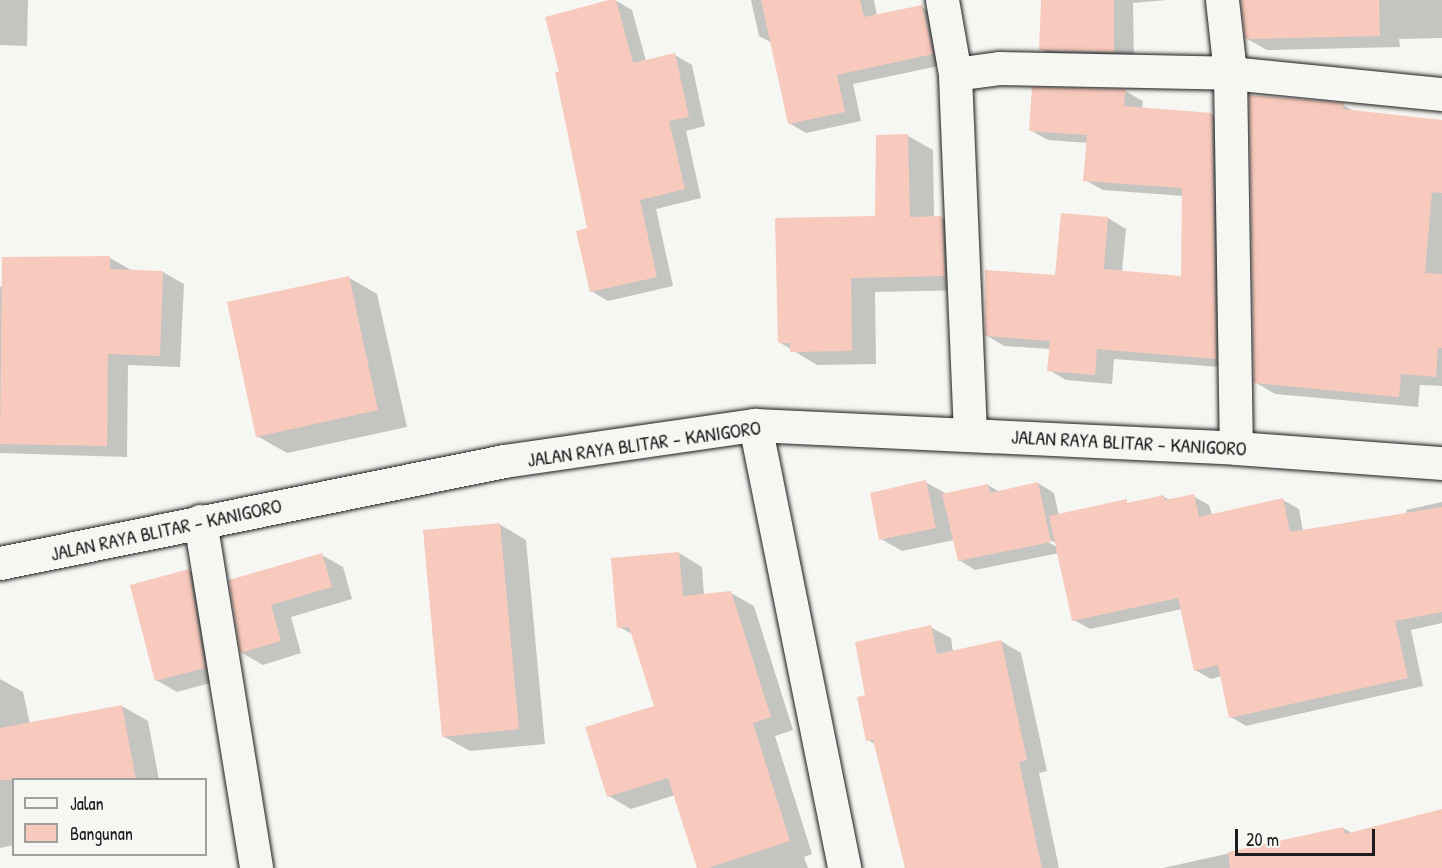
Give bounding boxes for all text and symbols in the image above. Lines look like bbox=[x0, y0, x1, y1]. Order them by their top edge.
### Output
street label: JALAN RAYA BLITAR - KANIGORO bbox=[526, 415, 762, 471]
street label: JALAN RAYA BLITAR - KANIGORO bbox=[1011, 424, 1247, 460]
street label: JALAN RAYA BLITAR - KANIGORO bbox=[48, 493, 284, 565]
legend bbox=[12, 778, 207, 856]
text: Jalan bbox=[70, 791, 104, 816]
scale bar bbox=[1238, 817, 1378, 855]
text: Bangunan bbox=[70, 821, 133, 846]
text: 20 m bbox=[1246, 827, 1279, 852]

